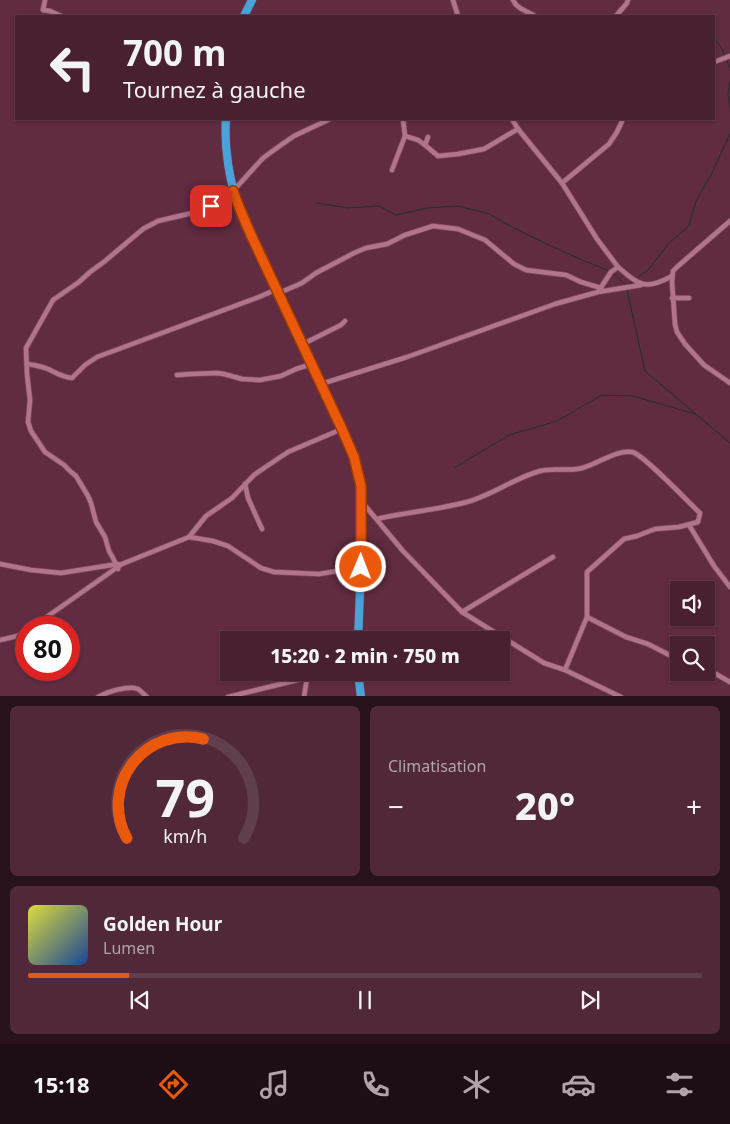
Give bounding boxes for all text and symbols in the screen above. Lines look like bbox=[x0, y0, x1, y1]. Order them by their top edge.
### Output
text: 700 m bbox=[123, 29, 226, 76]
icon: left bbox=[40, 35, 105, 100]
text: Tournez à gauche bbox=[123, 74, 306, 104]
pin bbox=[190, 185, 232, 227]
icon: arrive bbox=[197, 192, 225, 220]
position arrow bbox=[334, 540, 386, 592]
map controls bbox=[670, 581, 715, 681]
button: sound bbox=[670, 581, 715, 626]
speed limit sign: 80 bbox=[15, 616, 80, 681]
button: search bbox=[670, 636, 715, 681]
text: 15:20 · 2 min · 750 m bbox=[270, 643, 460, 669]
text: Climatisation bbox=[388, 755, 486, 777]
text: 79 bbox=[155, 761, 215, 832]
text: 20° bbox=[515, 779, 575, 831]
text: − bbox=[388, 787, 404, 825]
text: + bbox=[686, 787, 702, 825]
text: km/h bbox=[163, 824, 207, 848]
text: Golden Hour bbox=[103, 911, 222, 937]
text: Lumen bbox=[103, 937, 155, 959]
icon: previous bbox=[126, 986, 154, 1014]
icon: pause bbox=[351, 986, 379, 1014]
icon: next bbox=[576, 986, 604, 1014]
icon: directions bbox=[156, 1067, 191, 1102]
icon: music bbox=[257, 1067, 292, 1102]
icon: phone bbox=[358, 1067, 393, 1102]
icon: climate bbox=[459, 1067, 494, 1102]
icon: car bbox=[561, 1067, 596, 1102]
icon: filters bbox=[662, 1067, 697, 1102]
text: 15:18 bbox=[33, 1069, 90, 1099]

